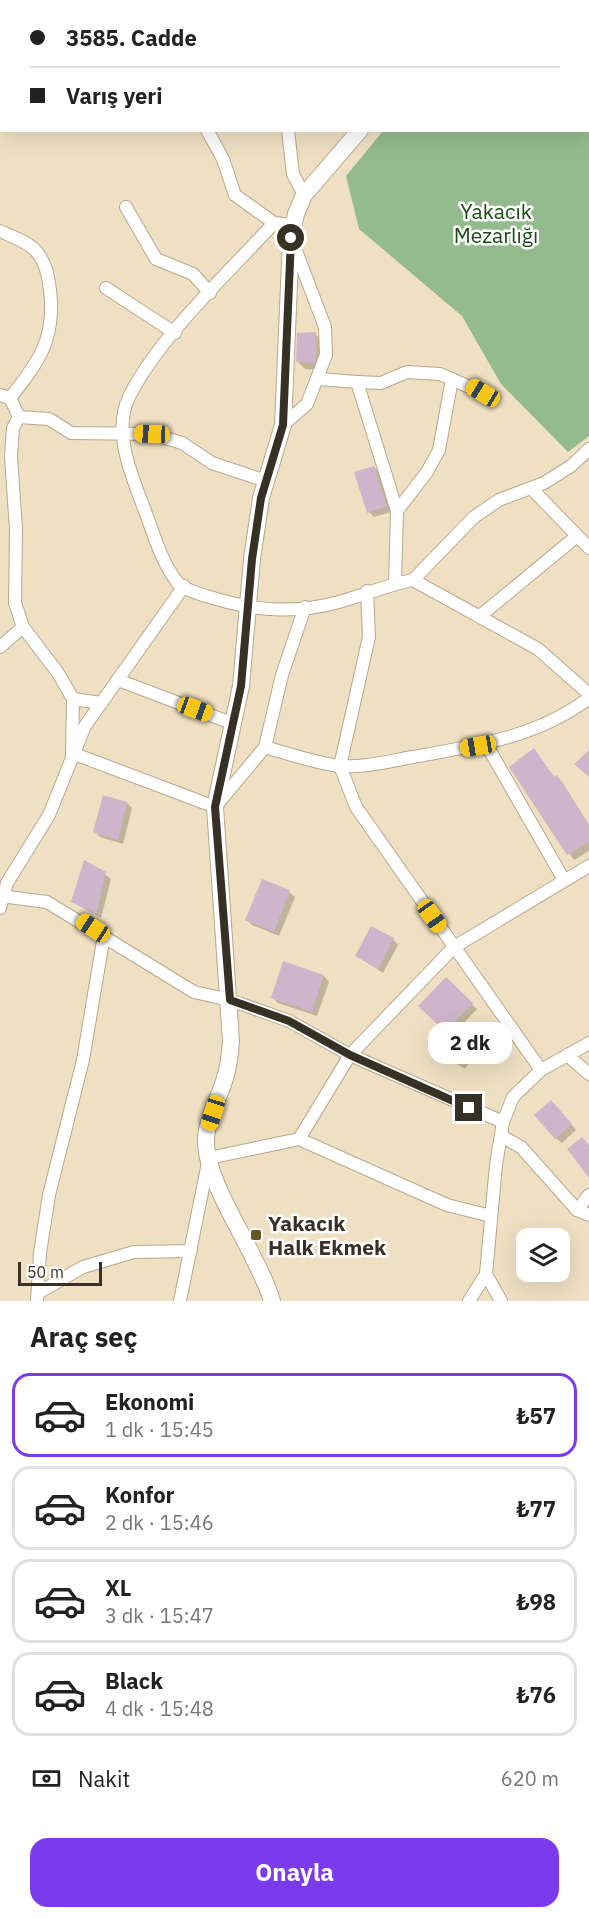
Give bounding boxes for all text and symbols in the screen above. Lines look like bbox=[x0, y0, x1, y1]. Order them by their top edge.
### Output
text: 3585. Cadde bbox=[66, 23, 197, 52]
text: Varış yeri bbox=[66, 81, 163, 110]
park label: Yakacık Mezarlığı bbox=[454, 197, 538, 249]
route start bbox=[277, 224, 304, 251]
car bbox=[463, 376, 503, 410]
car bbox=[134, 424, 170, 444]
car bbox=[175, 694, 215, 724]
car bbox=[459, 734, 497, 758]
car bbox=[414, 896, 450, 936]
car bbox=[73, 911, 113, 945]
callout: 2 dk bbox=[427, 1021, 511, 1063]
text: 2 dk bbox=[450, 1029, 490, 1056]
car bbox=[199, 1093, 227, 1133]
route end bbox=[455, 1094, 482, 1121]
place label: Yakacık Halk Ekmek bbox=[268, 1209, 387, 1261]
marker: Yakacık Halk Ekmek bbox=[249, 1228, 263, 1242]
map controls bbox=[516, 1228, 570, 1282]
button: layers bbox=[516, 1228, 570, 1282]
scale bar bbox=[18, 1259, 102, 1286]
text: 50 m bbox=[27, 1262, 64, 1282]
text: Araç seç bbox=[30, 1319, 137, 1354]
text: Ekonomi bbox=[105, 1387, 194, 1416]
icon: car bbox=[33, 1388, 87, 1442]
text: ₺57 bbox=[516, 1401, 556, 1430]
text: 1 dk · 15:45 bbox=[105, 1416, 214, 1443]
text: Konfor bbox=[105, 1480, 174, 1509]
icon: car bbox=[33, 1481, 87, 1535]
text: ₺77 bbox=[516, 1494, 556, 1523]
text: 2 dk · 15:46 bbox=[105, 1509, 214, 1536]
text: XL bbox=[105, 1573, 131, 1602]
icon: car bbox=[33, 1574, 87, 1628]
text: ₺98 bbox=[516, 1587, 556, 1616]
text: 3 dk · 15:47 bbox=[105, 1602, 214, 1629]
text: Black bbox=[105, 1666, 163, 1695]
icon: car bbox=[33, 1667, 87, 1721]
text: ₺76 bbox=[516, 1680, 556, 1709]
text: 4 dk · 15:48 bbox=[105, 1695, 214, 1722]
icon: cash bbox=[30, 1762, 63, 1795]
text: Nakit bbox=[78, 1764, 130, 1793]
text: 620 m bbox=[501, 1765, 559, 1792]
button: Onayla bbox=[30, 1838, 559, 1907]

